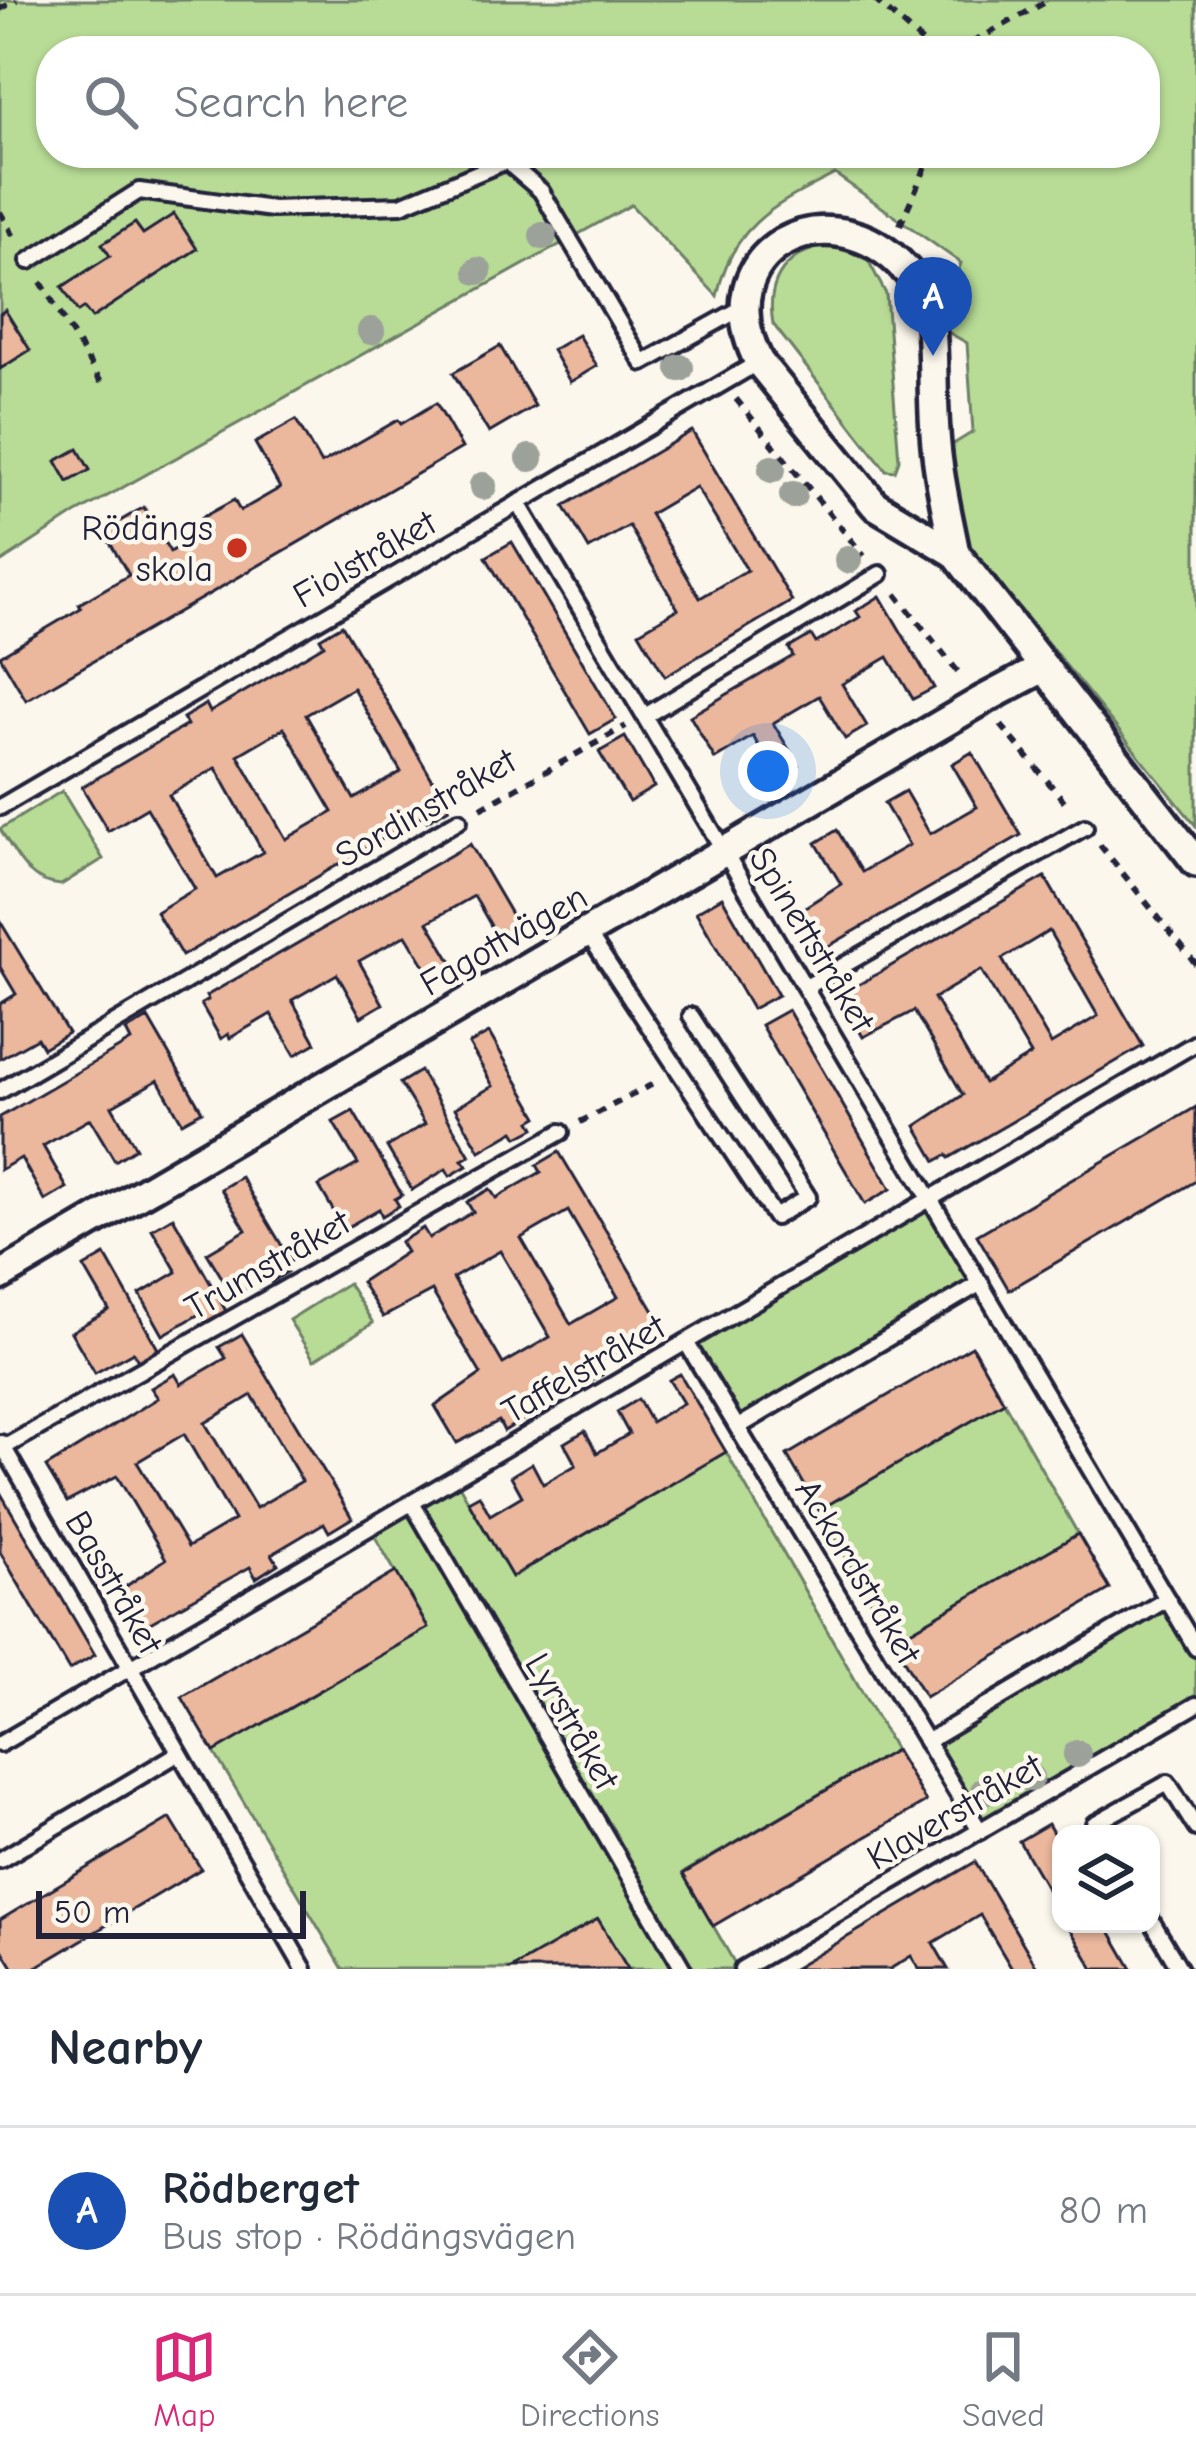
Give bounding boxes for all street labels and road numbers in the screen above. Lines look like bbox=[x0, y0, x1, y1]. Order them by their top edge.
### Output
street label: Fiolstråket bbox=[286, 501, 445, 617]
street label: Sordinstråket bbox=[328, 739, 525, 876]
street label: Spinettstråket bbox=[741, 840, 884, 1041]
street label: Fagottvägen bbox=[413, 876, 594, 1004]
street label: Trumstråket bbox=[178, 1201, 359, 1329]
street label: Taffelstråket bbox=[495, 1305, 674, 1432]
street label: Ackordstråket bbox=[786, 1472, 930, 1673]
street label: Basstråket bbox=[56, 1504, 172, 1663]
street label: Lyrstråket bbox=[516, 1646, 628, 1799]
street label: Klaverstråket bbox=[860, 1745, 1051, 1879]

